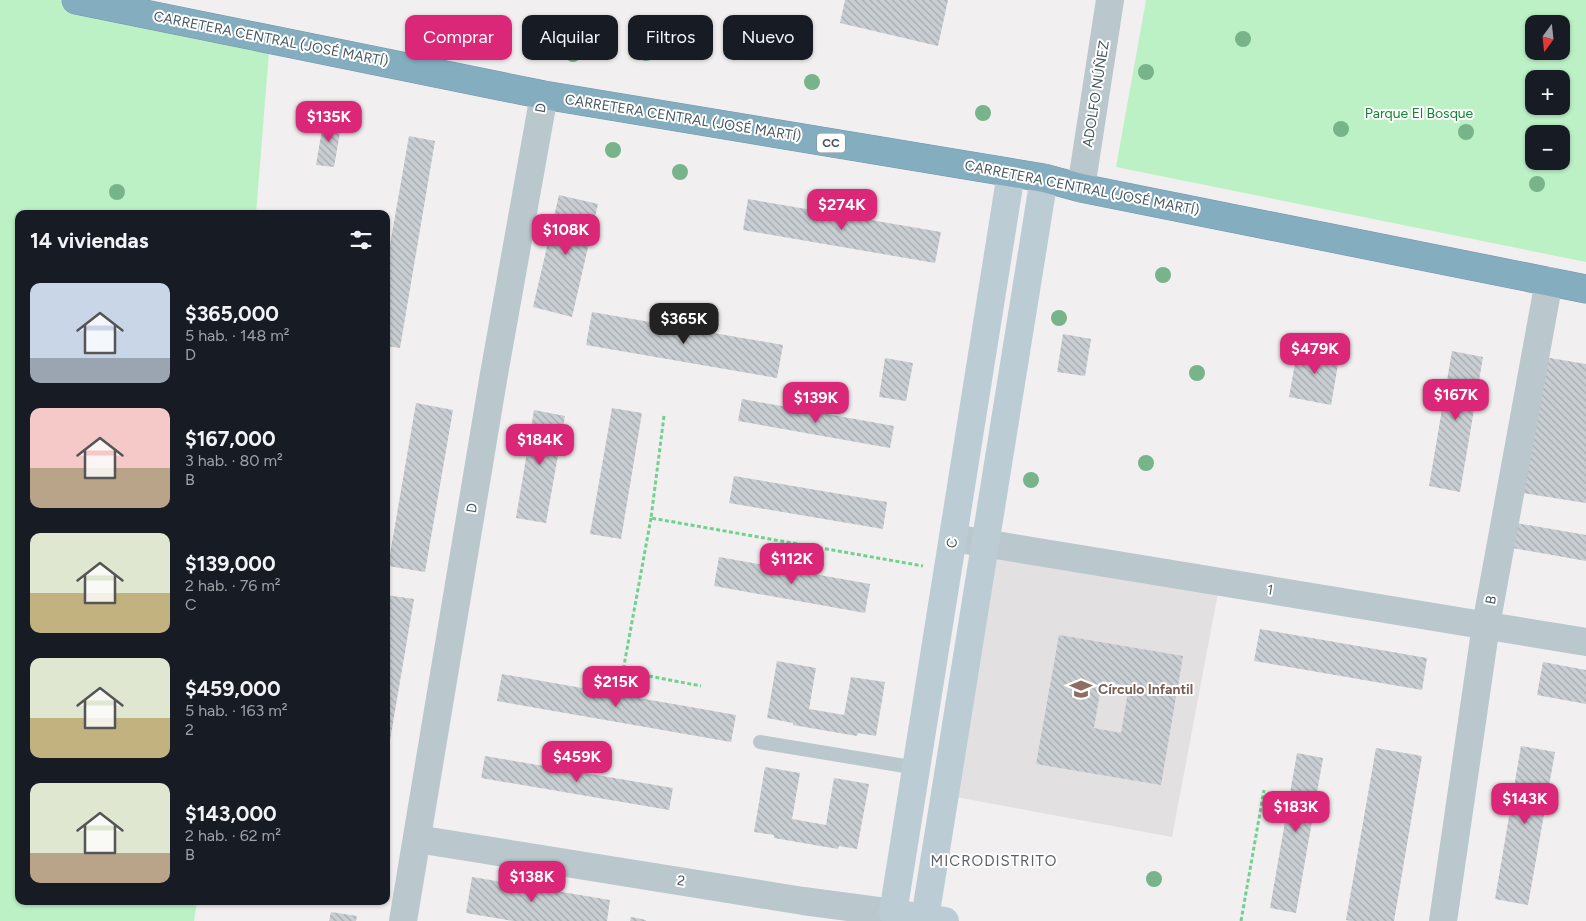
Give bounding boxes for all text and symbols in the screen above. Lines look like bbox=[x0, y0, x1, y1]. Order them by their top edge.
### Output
street label: CARRETERA CENTRAL (JOSÉ MARTÍ) bbox=[152, 8, 390, 70]
chip: Comprar bbox=[405, 15, 512, 60]
chip: Alquilar bbox=[522, 15, 618, 60]
chip: Filtros bbox=[628, 15, 713, 60]
chip: Nuevo bbox=[723, 15, 813, 60]
north arrow bbox=[1525, 15, 1570, 60]
map controls bbox=[1525, 15, 1570, 170]
street label: ADOLFO NÚÑEZ bbox=[1079, 39, 1113, 149]
button: + bbox=[1525, 70, 1570, 115]
street label: CARRETERA CENTRAL (JOSÉ MARTÍ) bbox=[564, 91, 802, 145]
pin: $135K bbox=[294, 100, 364, 143]
street label: D bbox=[532, 102, 550, 114]
park label: Parque El Bosque bbox=[1365, 105, 1474, 122]
text: $135K bbox=[307, 107, 351, 126]
button: − bbox=[1525, 125, 1570, 170]
road number: CC bbox=[817, 134, 845, 152]
street label: CARRETERA CENTRAL (JOSÉ MARTÍ) bbox=[963, 157, 1201, 219]
pin: $274K bbox=[807, 188, 877, 231]
text: $274K bbox=[818, 195, 866, 214]
pin: $108K bbox=[531, 214, 601, 256]
text: $108K bbox=[543, 220, 589, 239]
icon: filters bbox=[347, 226, 375, 254]
text: 14 viviendas bbox=[30, 228, 149, 253]
text: $365,000 bbox=[185, 301, 279, 326]
pin: $365K bbox=[649, 302, 719, 345]
icon: home bbox=[70, 303, 130, 363]
text: $365K bbox=[661, 309, 708, 328]
text: 5 hab. · 148 m² bbox=[185, 326, 290, 345]
pin: $479K bbox=[1280, 332, 1350, 375]
text: $479K bbox=[1291, 339, 1339, 358]
text: D bbox=[185, 345, 196, 364]
pin: $167K bbox=[1421, 378, 1491, 421]
pin: $139K bbox=[781, 382, 851, 424]
text: $167K bbox=[1434, 385, 1478, 404]
text: $139K bbox=[794, 388, 838, 407]
pin: $184K bbox=[505, 424, 575, 466]
text: $167,000 bbox=[185, 426, 276, 451]
icon: home bbox=[70, 428, 130, 488]
text: $184K bbox=[517, 430, 563, 449]
text: 3 hab. · 80 m² bbox=[185, 451, 283, 470]
text: B bbox=[185, 470, 195, 489]
street label: D bbox=[463, 502, 481, 514]
street label: C bbox=[943, 537, 961, 549]
pin: $112K bbox=[757, 542, 827, 585]
text: $112K bbox=[771, 549, 813, 568]
text: $139,000 bbox=[185, 551, 276, 576]
icon: home bbox=[70, 553, 130, 613]
text: 2 hab. · 76 m² bbox=[185, 576, 281, 595]
street label: 1 bbox=[1266, 581, 1274, 599]
street label: B bbox=[1482, 594, 1500, 606]
text: C bbox=[185, 595, 197, 614]
pin: $215K bbox=[581, 666, 651, 708]
text: $215K bbox=[594, 672, 638, 691]
text: $459,000 bbox=[185, 676, 281, 701]
school or university icon: Círculo Infantil bbox=[1068, 676, 1094, 702]
icon: home bbox=[70, 678, 130, 738]
place label: Círculo Infantil bbox=[1098, 681, 1193, 698]
text: 5 hab. · 163 m² bbox=[185, 701, 288, 720]
text: 2 bbox=[185, 720, 194, 739]
pin: $459K bbox=[542, 740, 612, 783]
text: $459K bbox=[553, 747, 601, 766]
pin: $143K bbox=[1490, 782, 1560, 825]
text: $143K bbox=[1502, 789, 1548, 808]
pin: $183K bbox=[1261, 790, 1331, 833]
text: $183K bbox=[1274, 797, 1318, 816]
text: $143,000 bbox=[185, 801, 277, 826]
icon: home bbox=[70, 803, 130, 863]
text: 2 hab. · 62 m² bbox=[185, 826, 281, 845]
text: B bbox=[185, 845, 195, 864]
district label: MICRODISTRITO bbox=[931, 852, 1057, 870]
pin: $138K bbox=[497, 860, 567, 903]
text: $138K bbox=[510, 867, 554, 886]
street label: 2 bbox=[676, 872, 686, 890]

